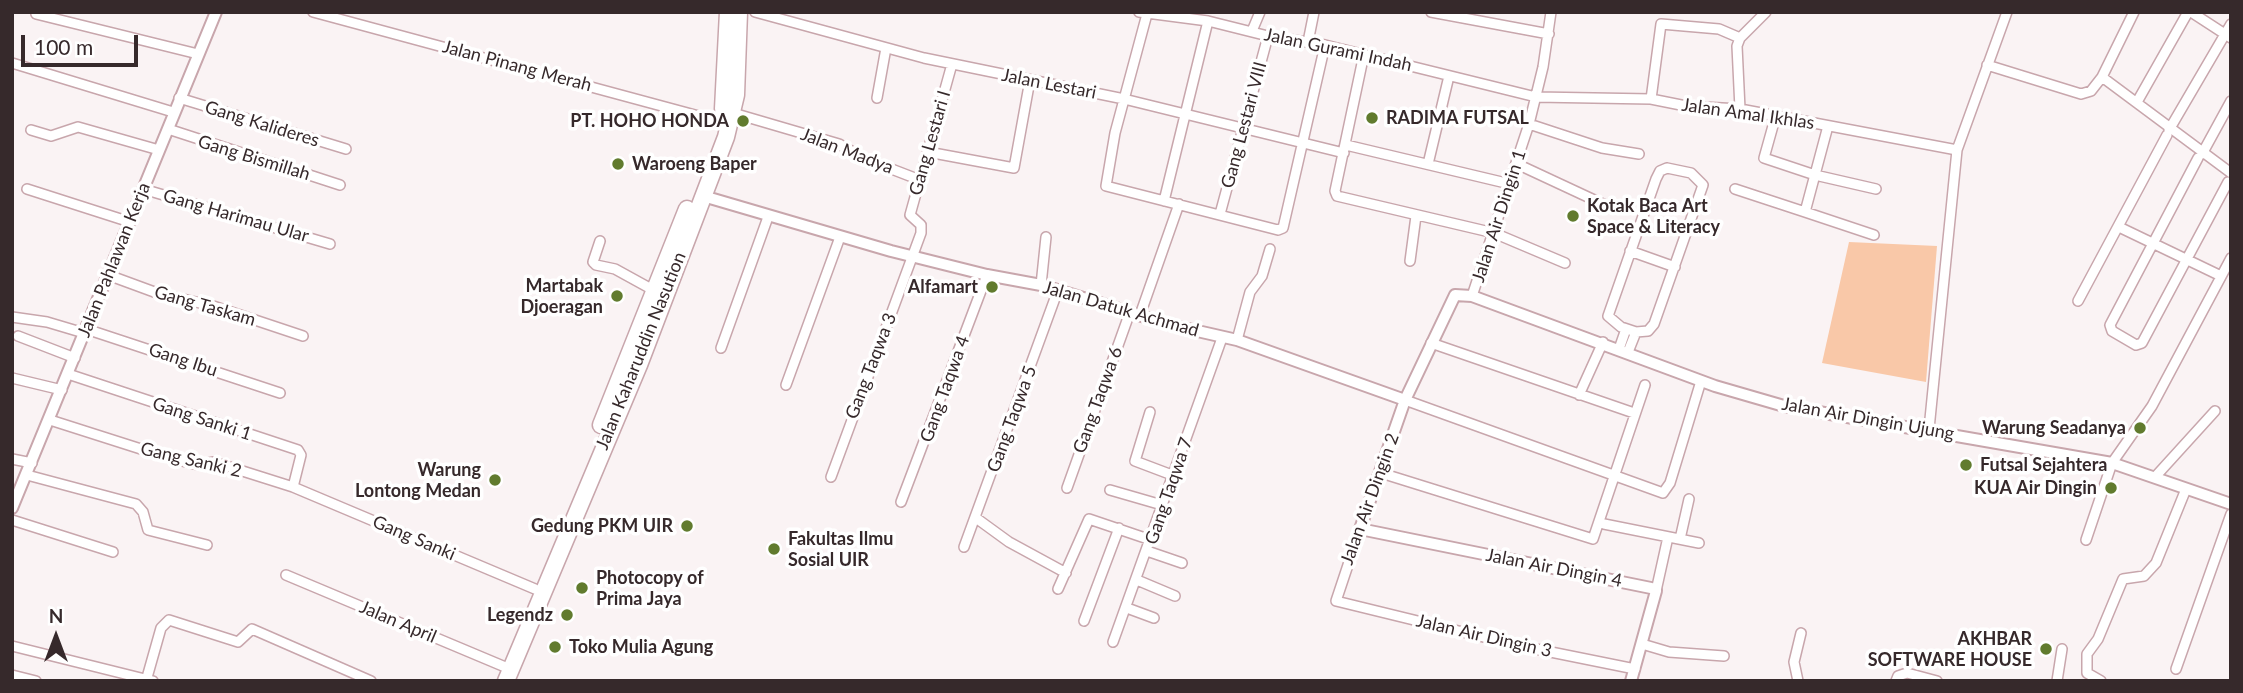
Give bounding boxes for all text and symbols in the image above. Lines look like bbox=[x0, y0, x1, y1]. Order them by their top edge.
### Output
scale bar bbox=[24, 21, 142, 65]
street label: Jalan Gurami Indah bbox=[1262, 24, 1414, 76]
text: 100 m bbox=[34, 34, 93, 59]
street label: Jalan Pinang Merah bbox=[440, 36, 594, 96]
street label: Gang Lestari VIII bbox=[1217, 59, 1271, 191]
street label: Jalan Lestari bbox=[1000, 64, 1098, 104]
street label: Gang Lestari I bbox=[905, 88, 955, 198]
street label: Jalan Amal Ikhlas bbox=[1680, 94, 1816, 134]
street label: Gang Kalideres bbox=[202, 96, 322, 152]
place label: RADIMA FUTSAL bbox=[1386, 107, 1529, 129]
place label: PT. HOHO HONDA bbox=[570, 110, 729, 132]
marker: RADIMA FUTSAL bbox=[1364, 110, 1380, 126]
marker: PT. HOHO HONDA bbox=[735, 113, 751, 129]
street label: Jalan Madya bbox=[798, 123, 896, 179]
street label: Gang Bismillah bbox=[195, 131, 313, 185]
street label: Jalan Air Dingin 1 bbox=[1467, 147, 1531, 285]
place label: Waroeng Baper bbox=[632, 153, 757, 175]
marker: Waroeng Baper bbox=[610, 156, 626, 172]
street label: Jalan Pahlawan Kerja bbox=[73, 180, 155, 340]
street label: Gang Harimau Ular bbox=[161, 185, 311, 247]
place label: Kotak Baca Art Space & Literacy bbox=[1587, 195, 1720, 238]
marker: Kotak Baca Art Space & Literacy bbox=[1565, 208, 1581, 224]
street label: Jalan Kaharuddin Nasution bbox=[591, 249, 691, 453]
place label: Martabak Djoeragan bbox=[520, 275, 603, 318]
place label: Alfamart bbox=[908, 276, 978, 298]
street label: Jalan Datuk Achmad bbox=[1041, 276, 1201, 342]
marker: Alfamart bbox=[984, 279, 1000, 295]
street label: Gang Taskam bbox=[152, 281, 258, 331]
marker: Martabak Djoeragan bbox=[609, 288, 625, 304]
street label: Gang Taqwa 3 bbox=[841, 310, 901, 422]
street label: Gang Taqwa 4 bbox=[916, 333, 974, 445]
street label: Gang Ibu bbox=[146, 339, 220, 381]
street label: Gang Taqwa 6 bbox=[1069, 344, 1127, 456]
street label: Gang Taqwa 5 bbox=[983, 363, 1041, 475]
street label: Gang Sanki 1 bbox=[150, 393, 254, 445]
street label: Jalan Air Dingin Ujung bbox=[1780, 393, 1956, 445]
place label: Warung Seadanya bbox=[1982, 417, 2126, 439]
marker: Warung Seadanya bbox=[2132, 420, 2148, 436]
street label: Jalan Air Dingin 2 bbox=[1336, 430, 1404, 568]
street label: Gang Taqwa 7 bbox=[1141, 435, 1197, 547]
street label: Gang Sanki 2 bbox=[138, 438, 244, 482]
place label: Futsal Sejahtera bbox=[1980, 454, 2107, 476]
marker: Futsal Sejahtera bbox=[1958, 457, 1974, 473]
place label: Warung Lontong Medan bbox=[355, 459, 481, 502]
marker: Warung Lontong Medan bbox=[487, 472, 503, 488]
place label: KUA Air Dingin bbox=[1974, 477, 2097, 499]
marker: KUA Air Dingin bbox=[2103, 480, 2119, 496]
street label: Gang Sanki bbox=[369, 511, 459, 565]
place label: Gedung PKM UIR bbox=[531, 515, 673, 537]
marker: Gedung PKM UIR bbox=[679, 518, 695, 534]
place label: Fakultas Ilmu Sosial UIR bbox=[788, 528, 893, 570]
marker: Fakultas Ilmu Sosial UIR bbox=[766, 541, 782, 557]
street label: Jalan Air Dingin 4 bbox=[1484, 544, 1624, 592]
place label: Photocopy of Prima Jaya bbox=[596, 567, 704, 610]
marker: Photocopy of Prima Jaya bbox=[574, 580, 590, 596]
street label: Jalan April bbox=[356, 596, 440, 648]
north arrow bbox=[21, 602, 91, 672]
text: N bbox=[49, 604, 63, 627]
place label: Legendz bbox=[487, 604, 553, 626]
marker: Legendz bbox=[559, 607, 575, 623]
street label: Jalan Air Dingin 3 bbox=[1414, 610, 1554, 662]
place label: AKHBAR SOFTWARE HOUSE bbox=[1868, 628, 2032, 670]
place label: Toko Mulia Agung bbox=[569, 636, 713, 658]
marker: Toko Mulia Agung bbox=[547, 639, 563, 655]
marker: AKHBAR SOFTWARE HOUSE bbox=[2038, 641, 2054, 657]

